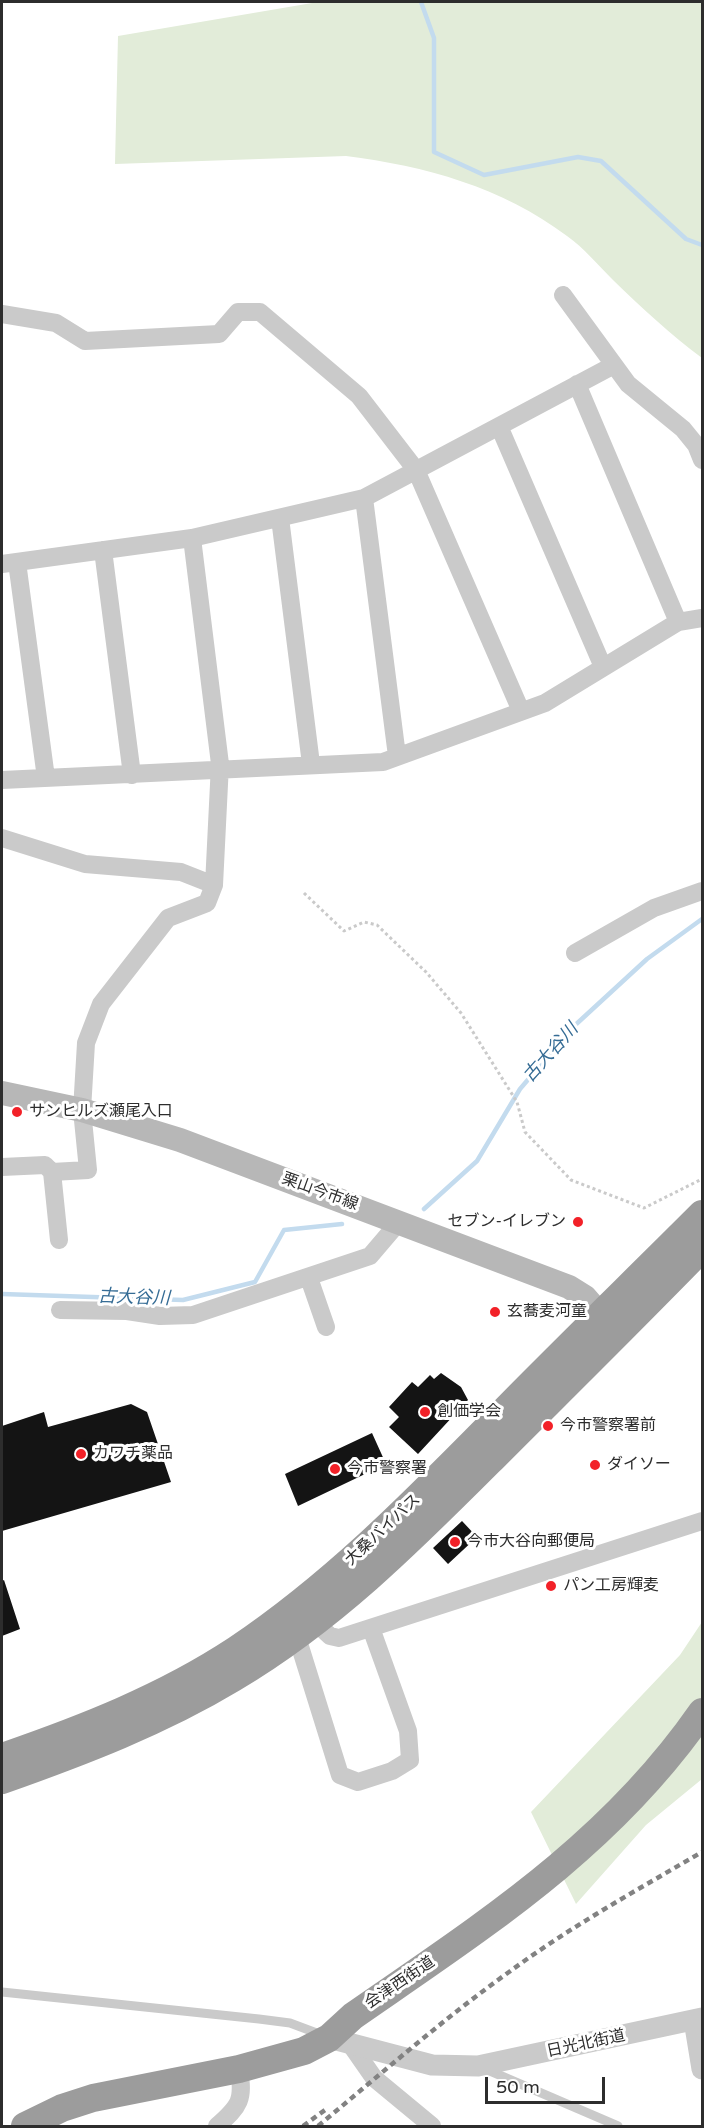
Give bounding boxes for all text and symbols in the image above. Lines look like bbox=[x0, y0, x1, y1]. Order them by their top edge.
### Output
water label: 古大谷川 bbox=[519, 1019, 583, 1087]
place label: サンヒルズ瀬尾入口 bbox=[29, 1102, 173, 1122]
marker: サンヒルズ瀬尾入口 bbox=[10, 1105, 24, 1119]
street label: 栗山今市線 bbox=[279, 1169, 361, 1215]
place label: セブン-イレブン bbox=[447, 1212, 566, 1232]
marker: セブン-イレブン bbox=[571, 1215, 585, 1229]
water label: 古大谷川 bbox=[98, 1286, 170, 1310]
place label: 玄蕎麦河童 bbox=[507, 1302, 587, 1322]
marker: 玄蕎麦河童 bbox=[488, 1305, 502, 1319]
place label: 創価学会 bbox=[437, 1402, 501, 1422]
marker: 創価学会 bbox=[418, 1405, 432, 1419]
place label: 今市警察署前 bbox=[560, 1416, 656, 1436]
marker: 今市警察署前 bbox=[541, 1419, 555, 1433]
place label: カワチ薬品 bbox=[93, 1444, 173, 1464]
marker: カワチ薬品 bbox=[74, 1447, 88, 1461]
place label: ダイソー bbox=[607, 1455, 671, 1475]
marker: ダイソー bbox=[588, 1458, 602, 1472]
place label: 今市警察署 bbox=[347, 1459, 427, 1479]
marker: 今市警察署 bbox=[328, 1462, 342, 1476]
street label: 大桑バイパス bbox=[341, 1490, 425, 1570]
place label: 今市大谷向郵便局 bbox=[467, 1532, 595, 1552]
marker: 今市大谷向郵便局 bbox=[448, 1535, 462, 1549]
place label: パン工房輝麦 bbox=[563, 1576, 659, 1596]
marker: パン工房輝麦 bbox=[544, 1579, 558, 1593]
street label: 会津西街道 bbox=[361, 1953, 439, 2013]
street label: 日光北街道 bbox=[545, 2026, 627, 2062]
scale bar bbox=[488, 2065, 608, 2103]
text: 50 m bbox=[496, 2076, 540, 2098]

